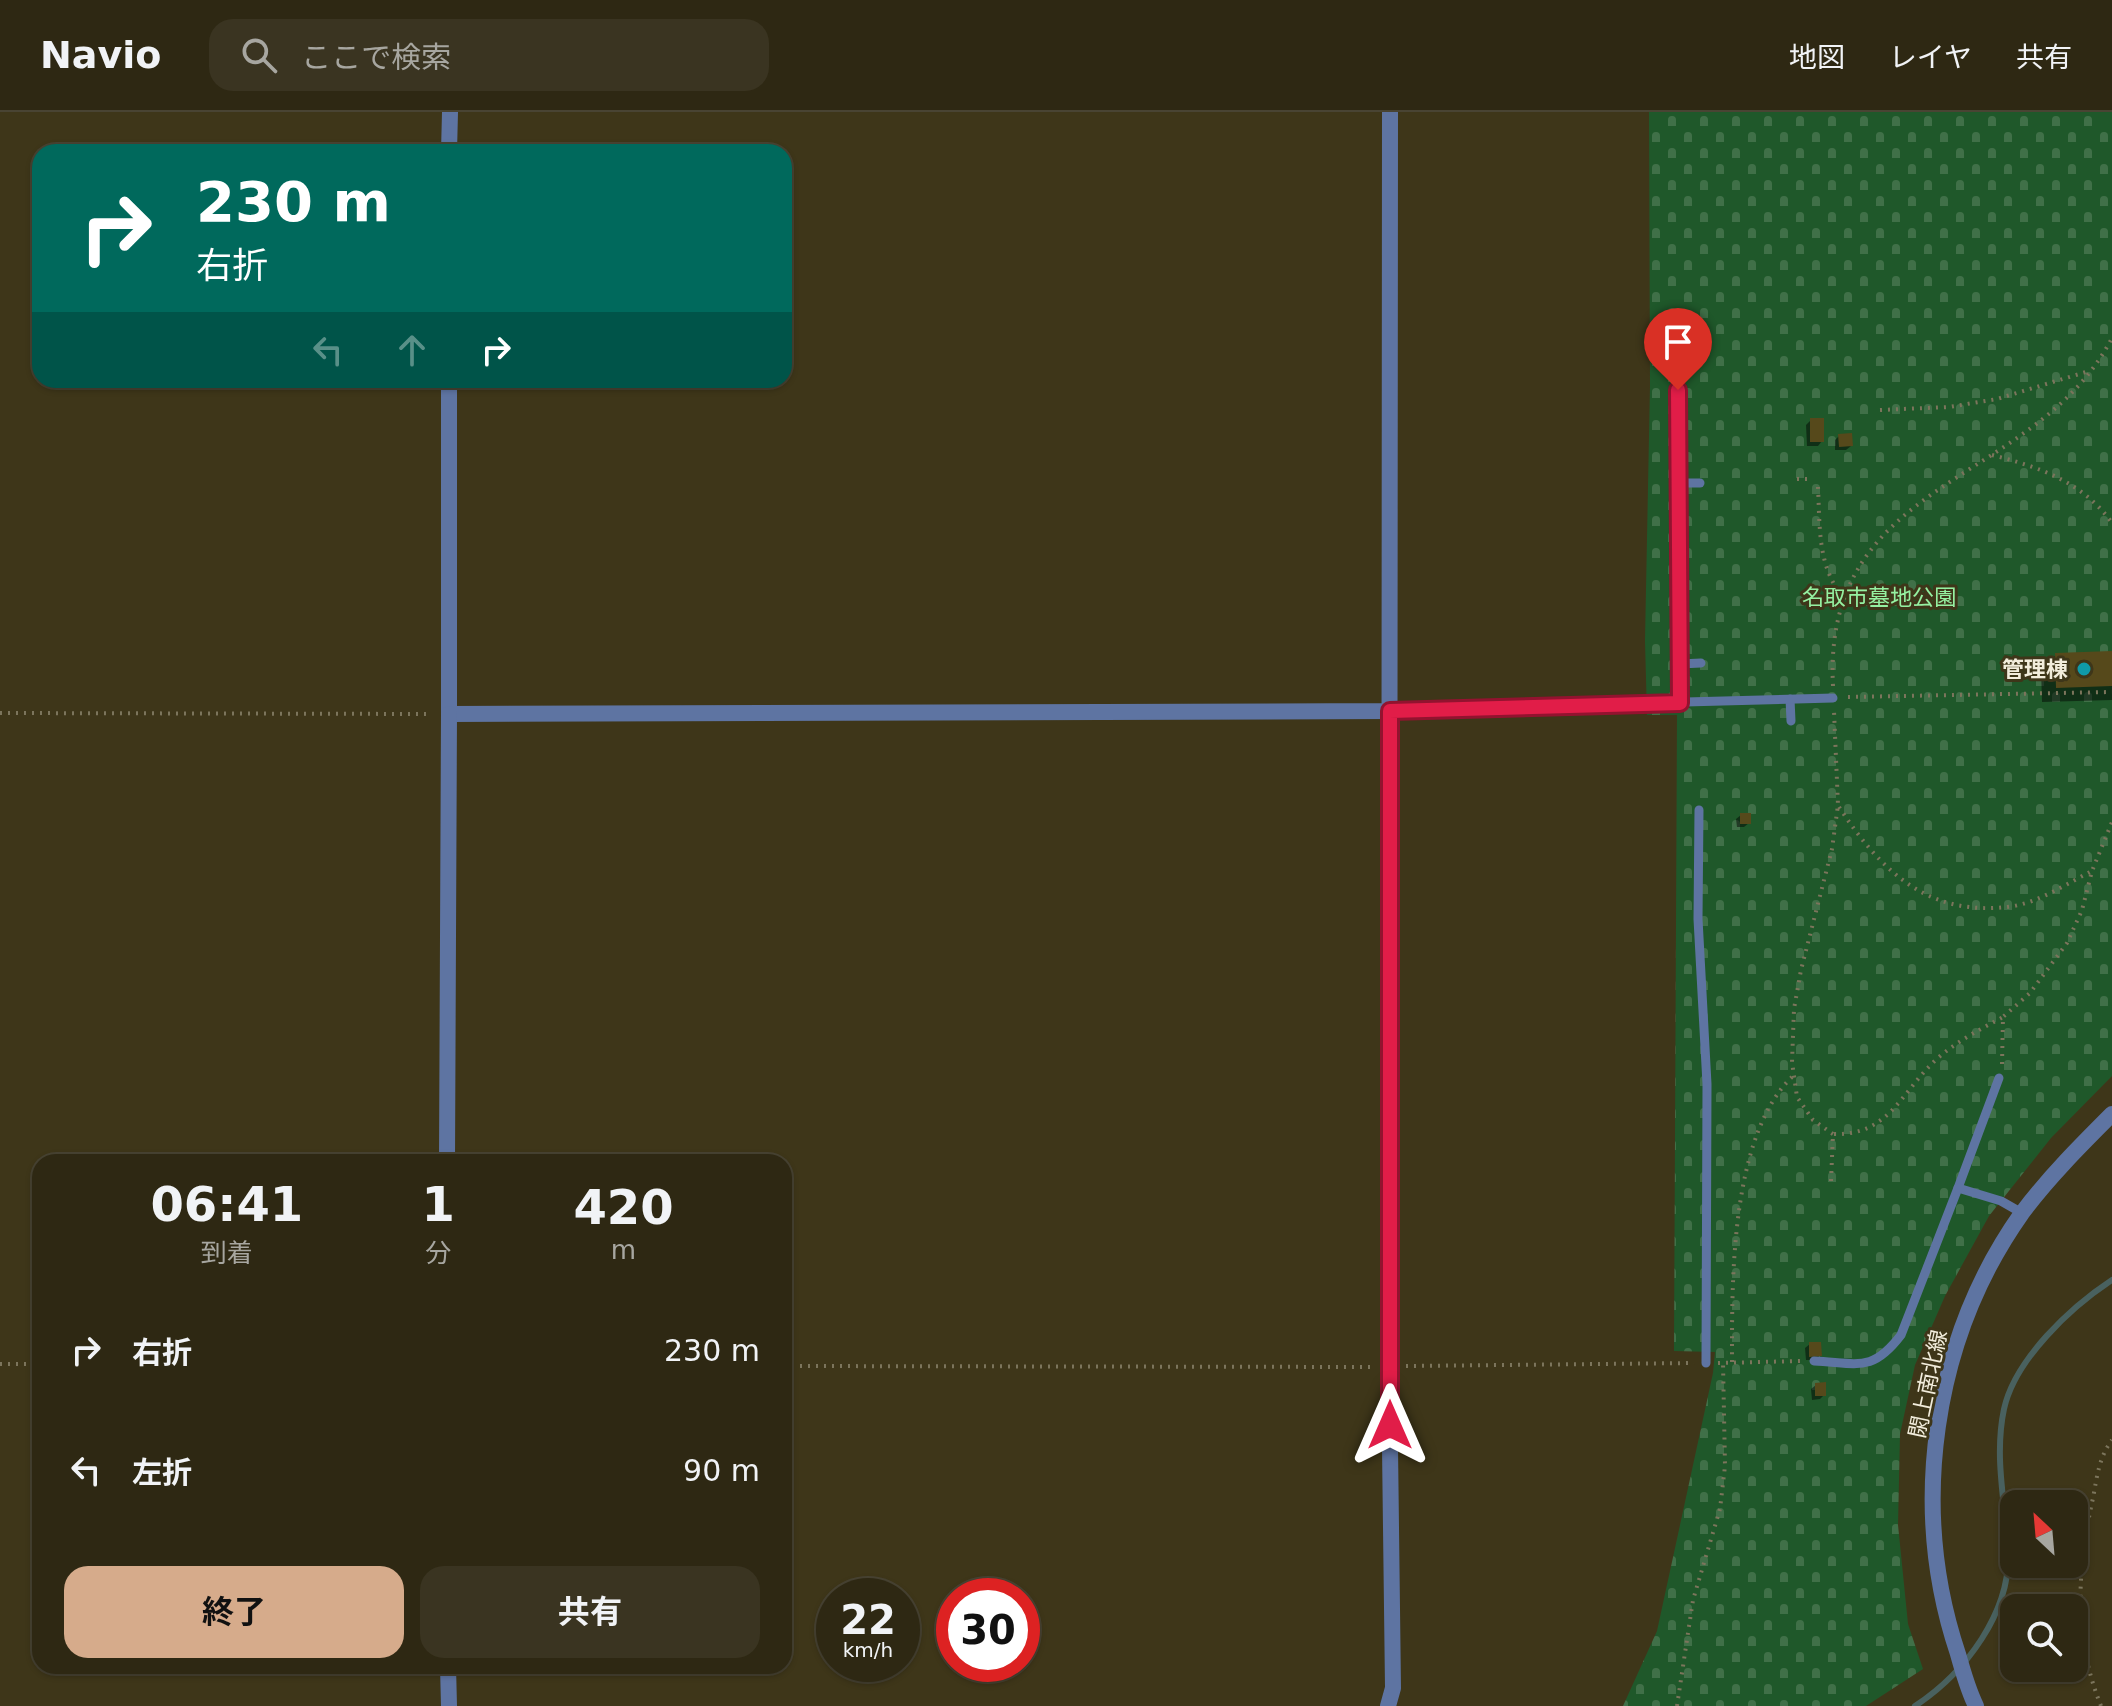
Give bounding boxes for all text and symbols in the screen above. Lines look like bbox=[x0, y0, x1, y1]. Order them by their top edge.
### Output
search box bbox=[209, 19, 769, 91]
text: Navio bbox=[40, 33, 161, 77]
icon: search bbox=[237, 33, 281, 77]
text: ここで検索 bbox=[301, 40, 451, 75]
text: 地図 bbox=[1789, 41, 1845, 74]
text: レイヤ bbox=[1889, 41, 1972, 74]
text: 共有 bbox=[2016, 41, 2072, 74]
text: 230 m bbox=[196, 169, 391, 234]
icon: right bbox=[64, 176, 168, 280]
text: 右折 bbox=[196, 245, 268, 286]
pin bbox=[1644, 308, 1712, 390]
icon: arrive bbox=[1656, 320, 1700, 364]
icon: left bbox=[306, 328, 350, 372]
icon: ahead bbox=[390, 328, 434, 372]
icon: right bbox=[474, 328, 518, 372]
park label: 名取市墓地公園 bbox=[1802, 585, 1956, 610]
place label: 管理棟 bbox=[2002, 657, 2068, 682]
marker: 管理棟 bbox=[2075, 660, 2093, 678]
text: 06:41 bbox=[150, 1176, 303, 1232]
text: 1 bbox=[422, 1176, 455, 1232]
text: 420 bbox=[573, 1179, 674, 1235]
text: m bbox=[611, 1235, 636, 1265]
text: 到着 bbox=[201, 1238, 253, 1268]
text: 分 bbox=[425, 1238, 451, 1268]
icon: right bbox=[64, 1328, 108, 1372]
street label: 閖上南北線 bbox=[1904, 1328, 1952, 1440]
text: 230 m bbox=[664, 1333, 760, 1368]
text: 右折 bbox=[132, 1335, 192, 1370]
position arrow bbox=[1348, 1383, 1432, 1467]
icon: left bbox=[64, 1448, 108, 1492]
text: 90 m bbox=[683, 1453, 760, 1488]
text: 左折 bbox=[132, 1455, 192, 1490]
north arrow bbox=[2000, 1490, 2088, 1578]
map controls bbox=[2000, 1490, 2088, 1682]
button: 終了 bbox=[64, 1566, 404, 1658]
button: 共有 bbox=[420, 1566, 760, 1658]
speed limit sign: 30 bbox=[936, 1578, 1040, 1682]
button: search bbox=[2000, 1594, 2088, 1682]
text: 22 bbox=[840, 1597, 896, 1643]
text: km/h bbox=[843, 1638, 893, 1662]

